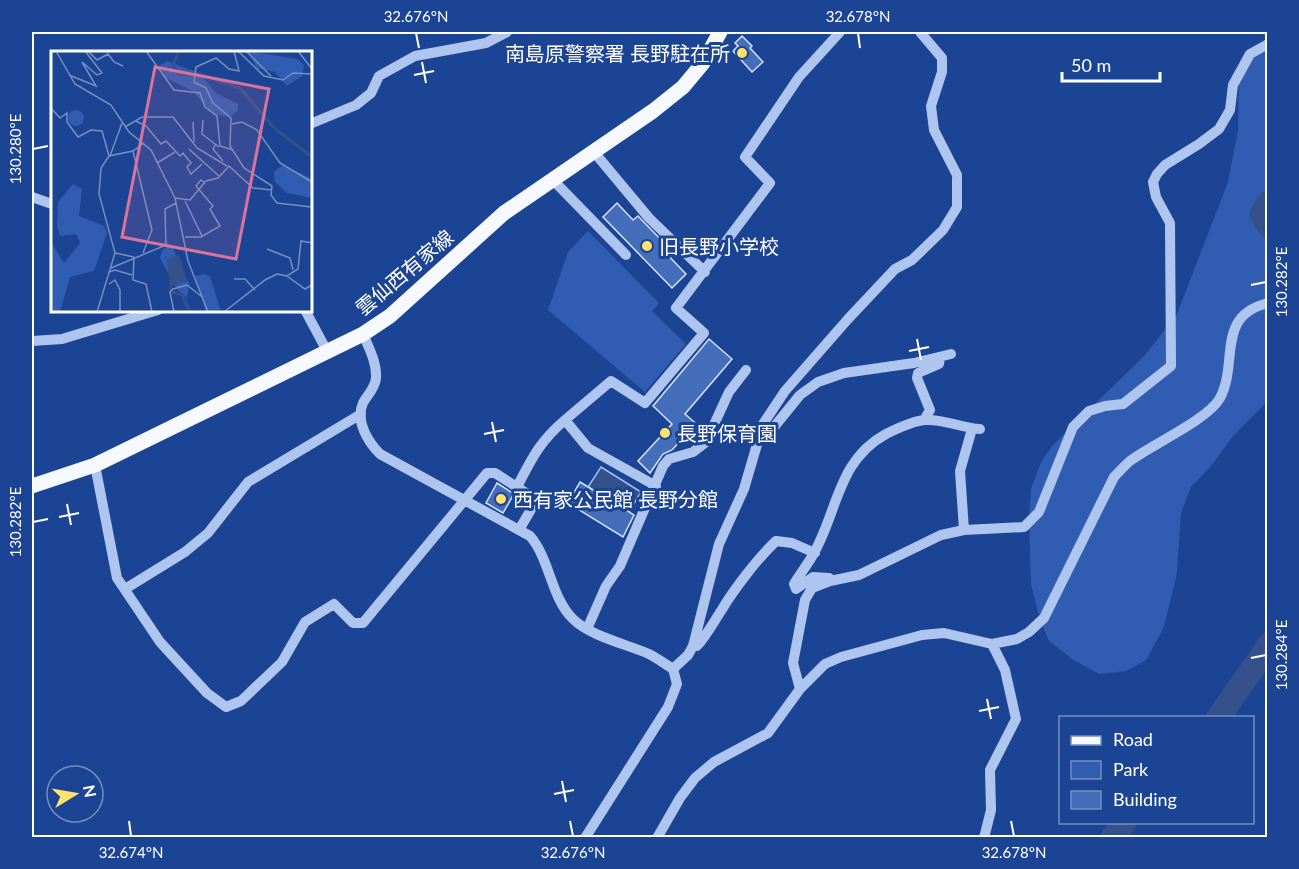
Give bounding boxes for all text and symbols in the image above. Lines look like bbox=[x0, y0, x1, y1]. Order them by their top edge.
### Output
text: 32.676°N bbox=[384, 7, 448, 25]
text: 32.678°N bbox=[826, 7, 890, 25]
place label: 南島原警察署 長野駐在所 bbox=[505, 41, 730, 65]
scale bar bbox=[1062, 45, 1160, 83]
marker: 南島原警察署 長野駐在所 bbox=[735, 46, 749, 60]
inset map bbox=[51, 51, 312, 312]
text: 50 m bbox=[1071, 54, 1111, 76]
text: 130.280°E bbox=[6, 114, 24, 184]
street label: 雲仙西有家線 bbox=[350, 224, 458, 320]
place label: 旧長野小学校 bbox=[659, 234, 779, 258]
marker: 旧長野小学校 bbox=[640, 239, 654, 253]
text: 130.282°E bbox=[1272, 247, 1290, 317]
place label: 長野保育園 bbox=[677, 421, 777, 445]
marker: 長野保育園 bbox=[658, 426, 672, 440]
text: 130.282°E bbox=[6, 487, 24, 557]
place label: 西有家公民館 長野分館 bbox=[513, 487, 718, 511]
marker: 西有家公民館 長野分館 bbox=[494, 492, 508, 506]
text: 130.284°E bbox=[1272, 620, 1290, 690]
legend bbox=[1059, 716, 1254, 824]
text: Road bbox=[1113, 728, 1153, 750]
text: Park bbox=[1113, 758, 1149, 780]
north arrow bbox=[45, 764, 105, 824]
text: N bbox=[80, 783, 101, 799]
text: Building bbox=[1113, 788, 1177, 810]
text: 32.674°N bbox=[99, 843, 163, 861]
text: 32.676°N bbox=[541, 843, 605, 861]
text: 32.678°N bbox=[982, 843, 1046, 861]

